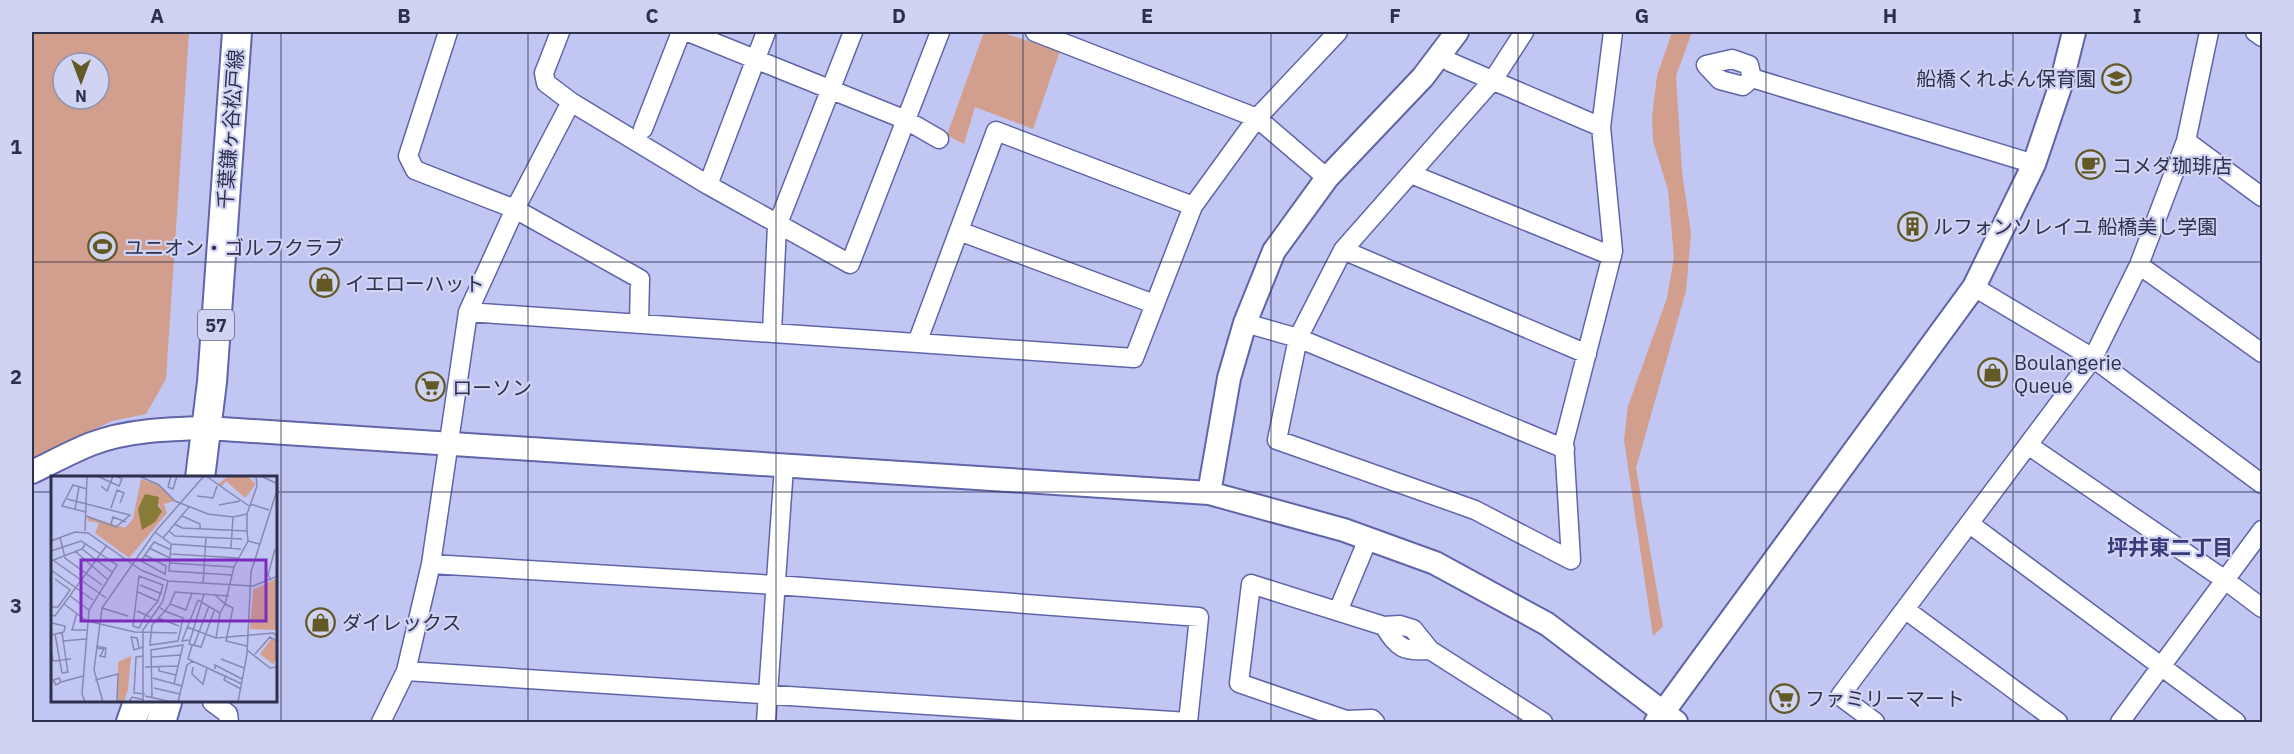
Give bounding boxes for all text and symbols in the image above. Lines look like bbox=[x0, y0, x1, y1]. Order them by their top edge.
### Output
text: A bbox=[150, 2, 164, 29]
text: B bbox=[397, 2, 411, 29]
text: C bbox=[645, 2, 659, 29]
text: D bbox=[892, 2, 906, 29]
text: E bbox=[1141, 2, 1153, 29]
text: F bbox=[1389, 2, 1401, 29]
text: G bbox=[1635, 2, 1649, 29]
text: H bbox=[1883, 2, 1897, 29]
text: I bbox=[2133, 2, 2141, 29]
street label: 千葉鎌ヶ谷松戸線 bbox=[211, 48, 249, 210]
north arrow bbox=[51, 51, 111, 111]
school or university icon: 船橋くれよん保育園 bbox=[2101, 62, 2133, 94]
place label: 船橋くれよん保育園 bbox=[1916, 65, 2096, 92]
text: N bbox=[75, 86, 87, 106]
text: 1 bbox=[10, 133, 22, 160]
cafe icon: コメダ珈琲店 bbox=[2075, 149, 2107, 181]
place label: コメダ珈琲店 bbox=[2112, 152, 2232, 179]
building icon: ルフォンソレイユ 船橋美し学園 bbox=[1896, 210, 1928, 242]
place label: ルフォンソレイユ 船橋美し学園 bbox=[1933, 213, 2217, 240]
sports icon: ユニオン・ゴルフクラブ bbox=[87, 231, 119, 263]
place label: ユニオン・ゴルフクラブ bbox=[124, 234, 344, 261]
shop icon: イエローハット bbox=[308, 267, 340, 299]
place label: イエローハット bbox=[345, 270, 484, 297]
road number: 57 bbox=[198, 310, 234, 340]
place label: Boulangerie Queue bbox=[2014, 349, 2122, 399]
shop icon: Boulangerie Queue bbox=[1977, 357, 2009, 389]
text: 2 bbox=[10, 363, 22, 390]
supermarket icon: ローソン bbox=[415, 371, 447, 403]
place label: ローソン bbox=[452, 374, 532, 401]
inset map bbox=[51, 476, 278, 703]
district label: 坪井東二丁目 bbox=[2107, 533, 2233, 561]
text: 3 bbox=[10, 592, 22, 619]
shop icon: ダイレックス bbox=[305, 606, 337, 638]
place label: ダイレックス bbox=[342, 609, 461, 636]
supermarket icon: ファミリーマート bbox=[1768, 682, 1800, 714]
place label: ファミリーマート bbox=[1805, 685, 1965, 712]

